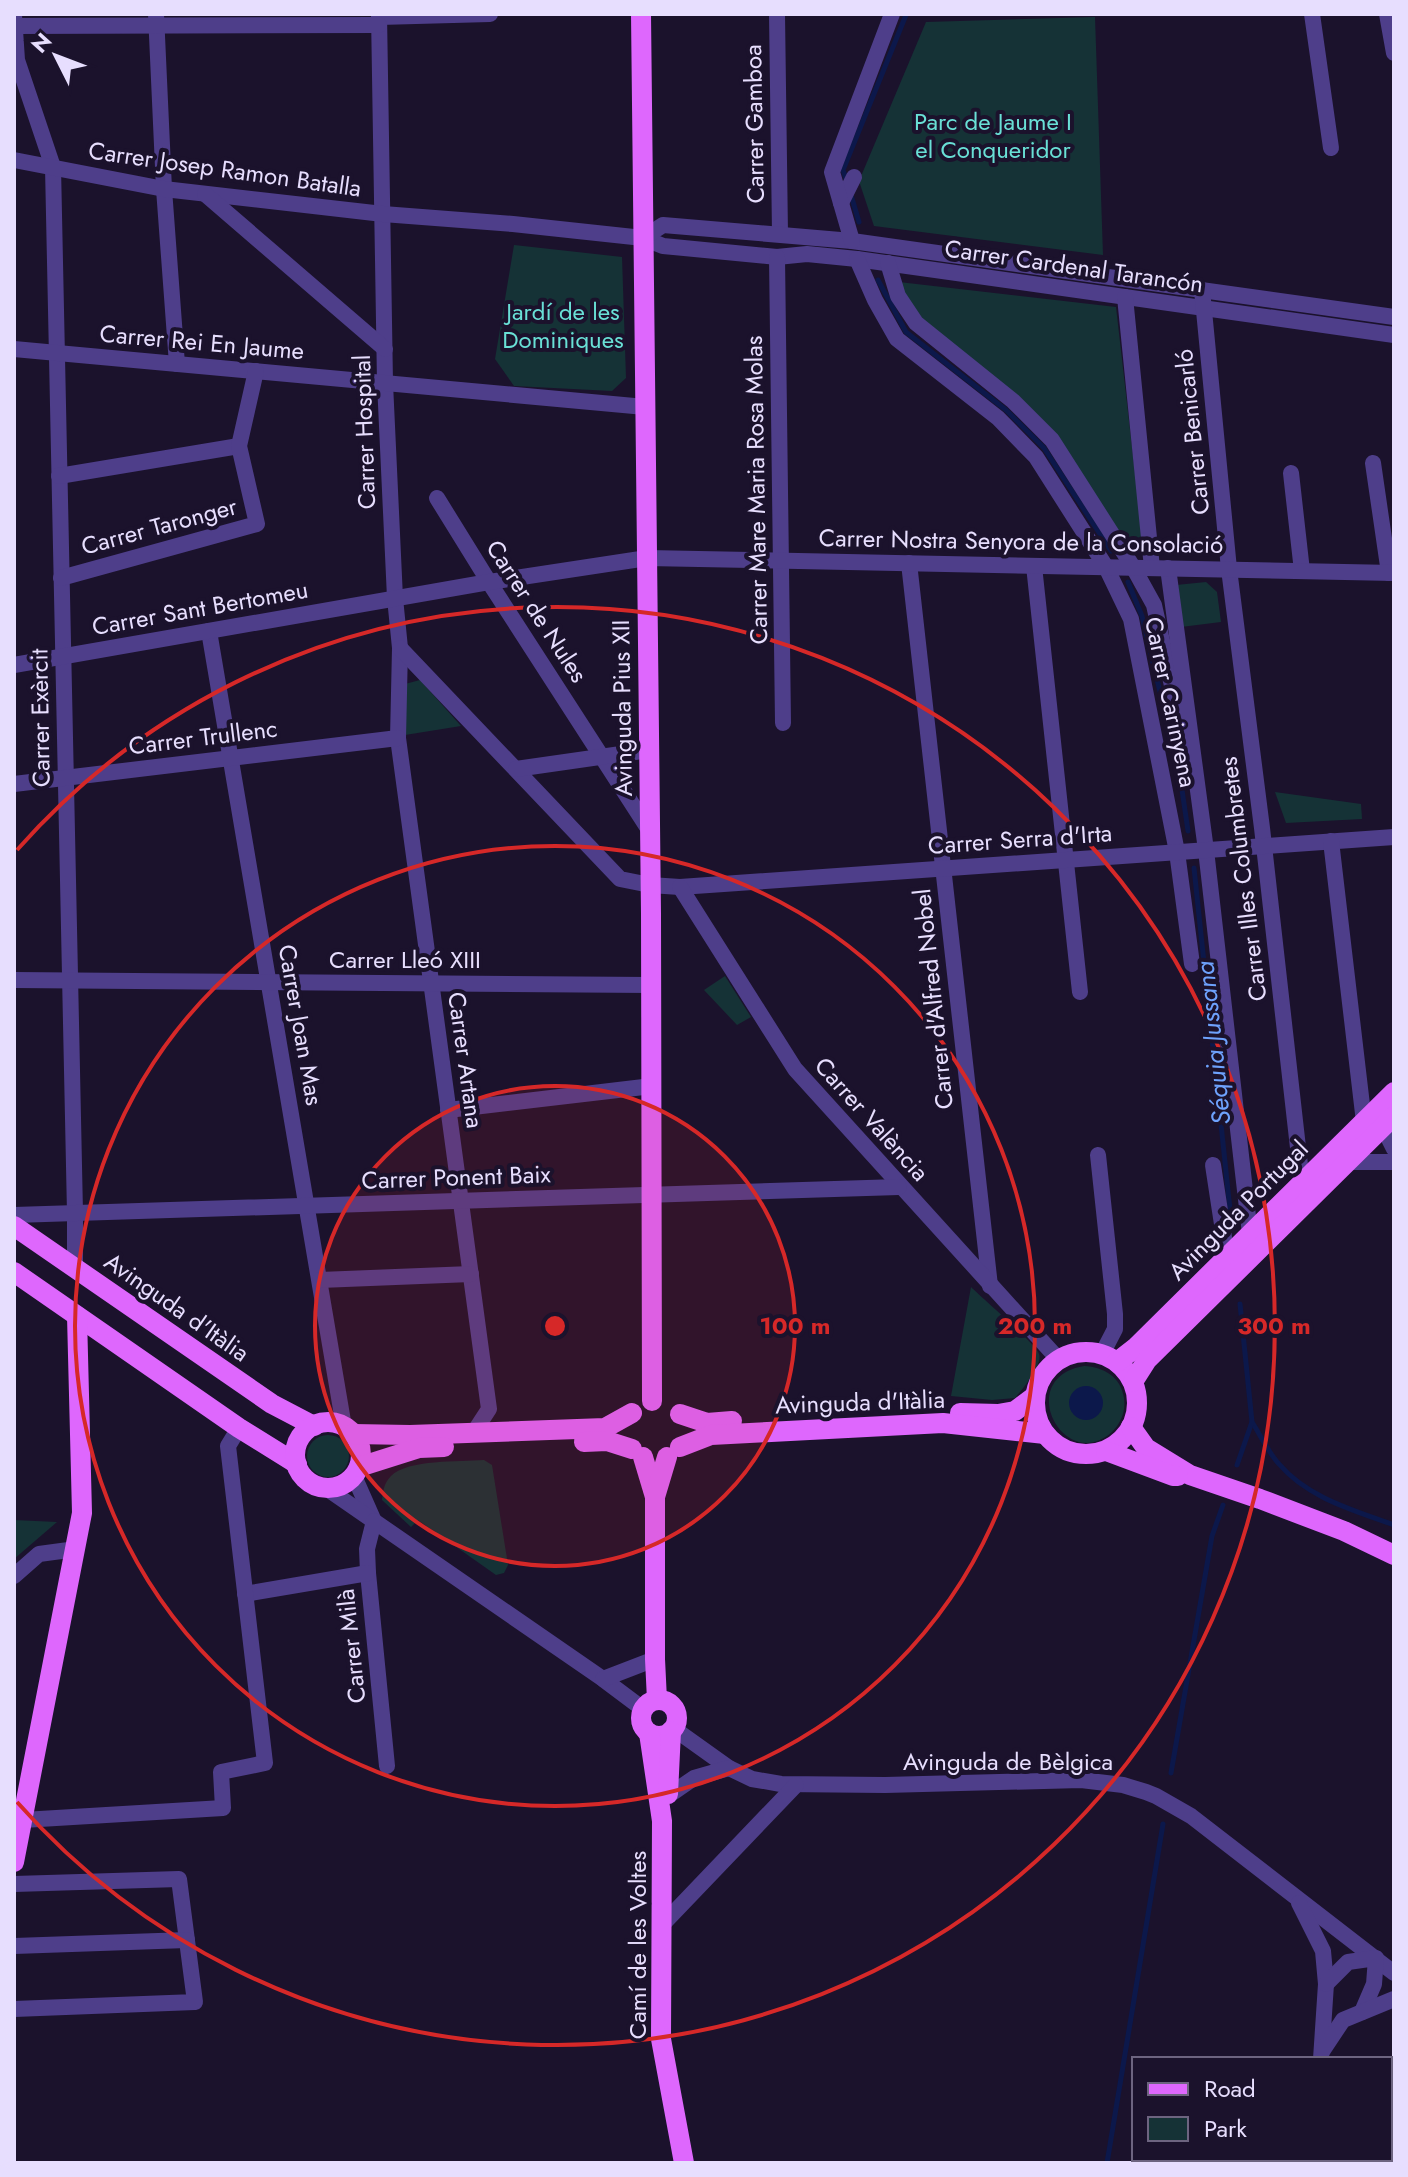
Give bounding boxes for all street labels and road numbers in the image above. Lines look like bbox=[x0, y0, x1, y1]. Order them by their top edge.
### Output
street label: Carrer Gamboa bbox=[735, 44, 773, 204]
street label: Carrer Josep Ramon Batalla bbox=[86, 133, 364, 205]
street label: Carrer Cardenal Tarancón bbox=[942, 231, 1206, 301]
street label: Carrer Rei En Jaume bbox=[98, 316, 306, 368]
street label: Carrer Mare Maria Rosa Molas bbox=[736, 335, 776, 645]
street label: Carrer Benicarló bbox=[1166, 347, 1218, 517]
street label: Carrer Hospital bbox=[344, 354, 384, 510]
street label: Carrer Taronger bbox=[77, 488, 242, 564]
street label: Carrer Nostra Senyora de la Consolació bbox=[818, 520, 1224, 562]
street label: Carrer de Nules bbox=[478, 533, 596, 689]
street label: Carrer Sant Bertomeu bbox=[89, 572, 311, 644]
street label: Carrer Carinyena bbox=[1136, 613, 1206, 791]
street label: Avinguda Pius XII bbox=[603, 619, 641, 797]
street label: Carrer Exèrcit bbox=[21, 648, 59, 788]
street label: Carrer Trullenc bbox=[127, 711, 279, 763]
street label: Carrer Illes Columbretes bbox=[1211, 755, 1275, 1003]
street label: Carrer Serra d'Irta bbox=[927, 815, 1113, 863]
street label: Carrer d'Alfred Nobel bbox=[904, 887, 962, 1111]
street label: Carrer Joan Mas bbox=[270, 942, 332, 1108]
street label: Carrer Lleó XIII bbox=[329, 942, 481, 977]
street label: Carrer Artana bbox=[439, 990, 493, 1130]
street label: Carrer València bbox=[807, 1049, 937, 1189]
street label: Avinguda Portugal bbox=[1160, 1132, 1316, 1288]
street label: Carrer Ponent Baix bbox=[361, 1156, 552, 1198]
street label: Avinguda d'Itàlia bbox=[97, 1244, 257, 1370]
street label: Avinguda d'Itàlia bbox=[775, 1382, 945, 1422]
street label: Carrer Milà bbox=[328, 1587, 374, 1705]
street label: Avinguda de Bèlgica bbox=[903, 1744, 1113, 1779]
street label: Camí de les Voltes bbox=[620, 1851, 655, 2039]

